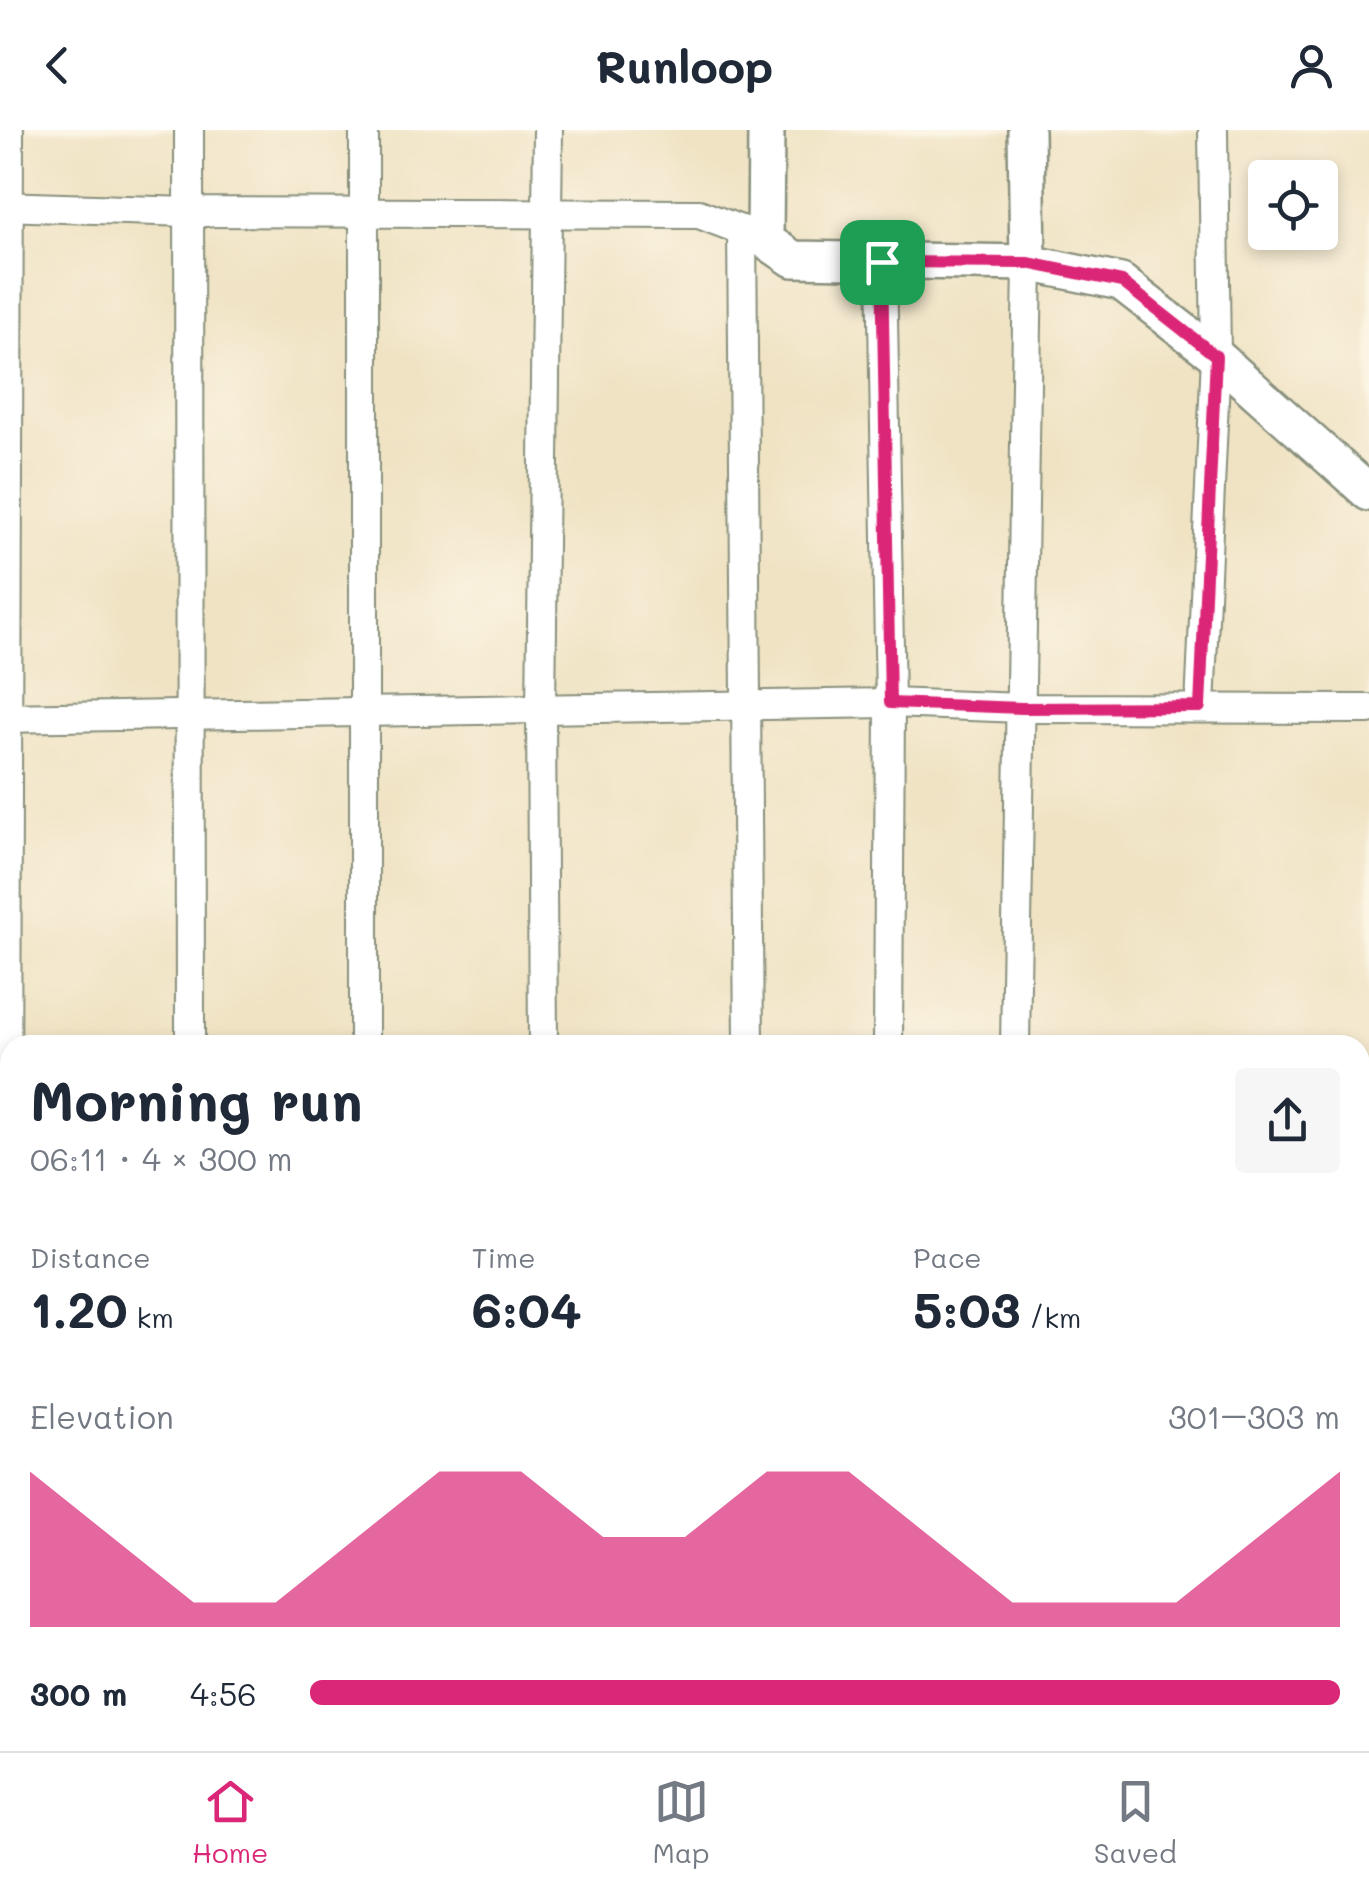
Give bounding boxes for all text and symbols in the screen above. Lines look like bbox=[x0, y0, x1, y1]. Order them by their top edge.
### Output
text: Runloop bbox=[596, 36, 773, 94]
icon: back bbox=[30, 38, 85, 93]
icon: person bbox=[1284, 38, 1339, 93]
map controls bbox=[1248, 160, 1338, 250]
button: locate bbox=[1248, 160, 1338, 250]
pin bbox=[840, 220, 925, 305]
icon: arrive bbox=[855, 235, 910, 290]
text: Morning run bbox=[30, 1063, 363, 1135]
button: share bbox=[1235, 1068, 1340, 1173]
text: 06:11 · 4 × 300 m bbox=[30, 1137, 293, 1179]
text: Distance bbox=[30, 1239, 151, 1275]
text: Time bbox=[472, 1239, 535, 1275]
text: Pace bbox=[913, 1239, 982, 1275]
text: 1.20 bbox=[30, 1275, 128, 1341]
text: 6:04 bbox=[472, 1275, 582, 1341]
text: 5:03 bbox=[913, 1275, 1021, 1341]
text: km bbox=[128, 1299, 174, 1335]
text: /km bbox=[1021, 1299, 1081, 1335]
text: Elevation bbox=[30, 1395, 174, 1437]
text: 301–303 m bbox=[1168, 1395, 1340, 1437]
text: 300 m bbox=[30, 1672, 127, 1714]
text: 4:56 bbox=[190, 1672, 257, 1714]
tab: Home bbox=[192, 1774, 268, 1870]
tab: Map bbox=[653, 1774, 710, 1870]
tab: Saved bbox=[1094, 1774, 1177, 1870]

